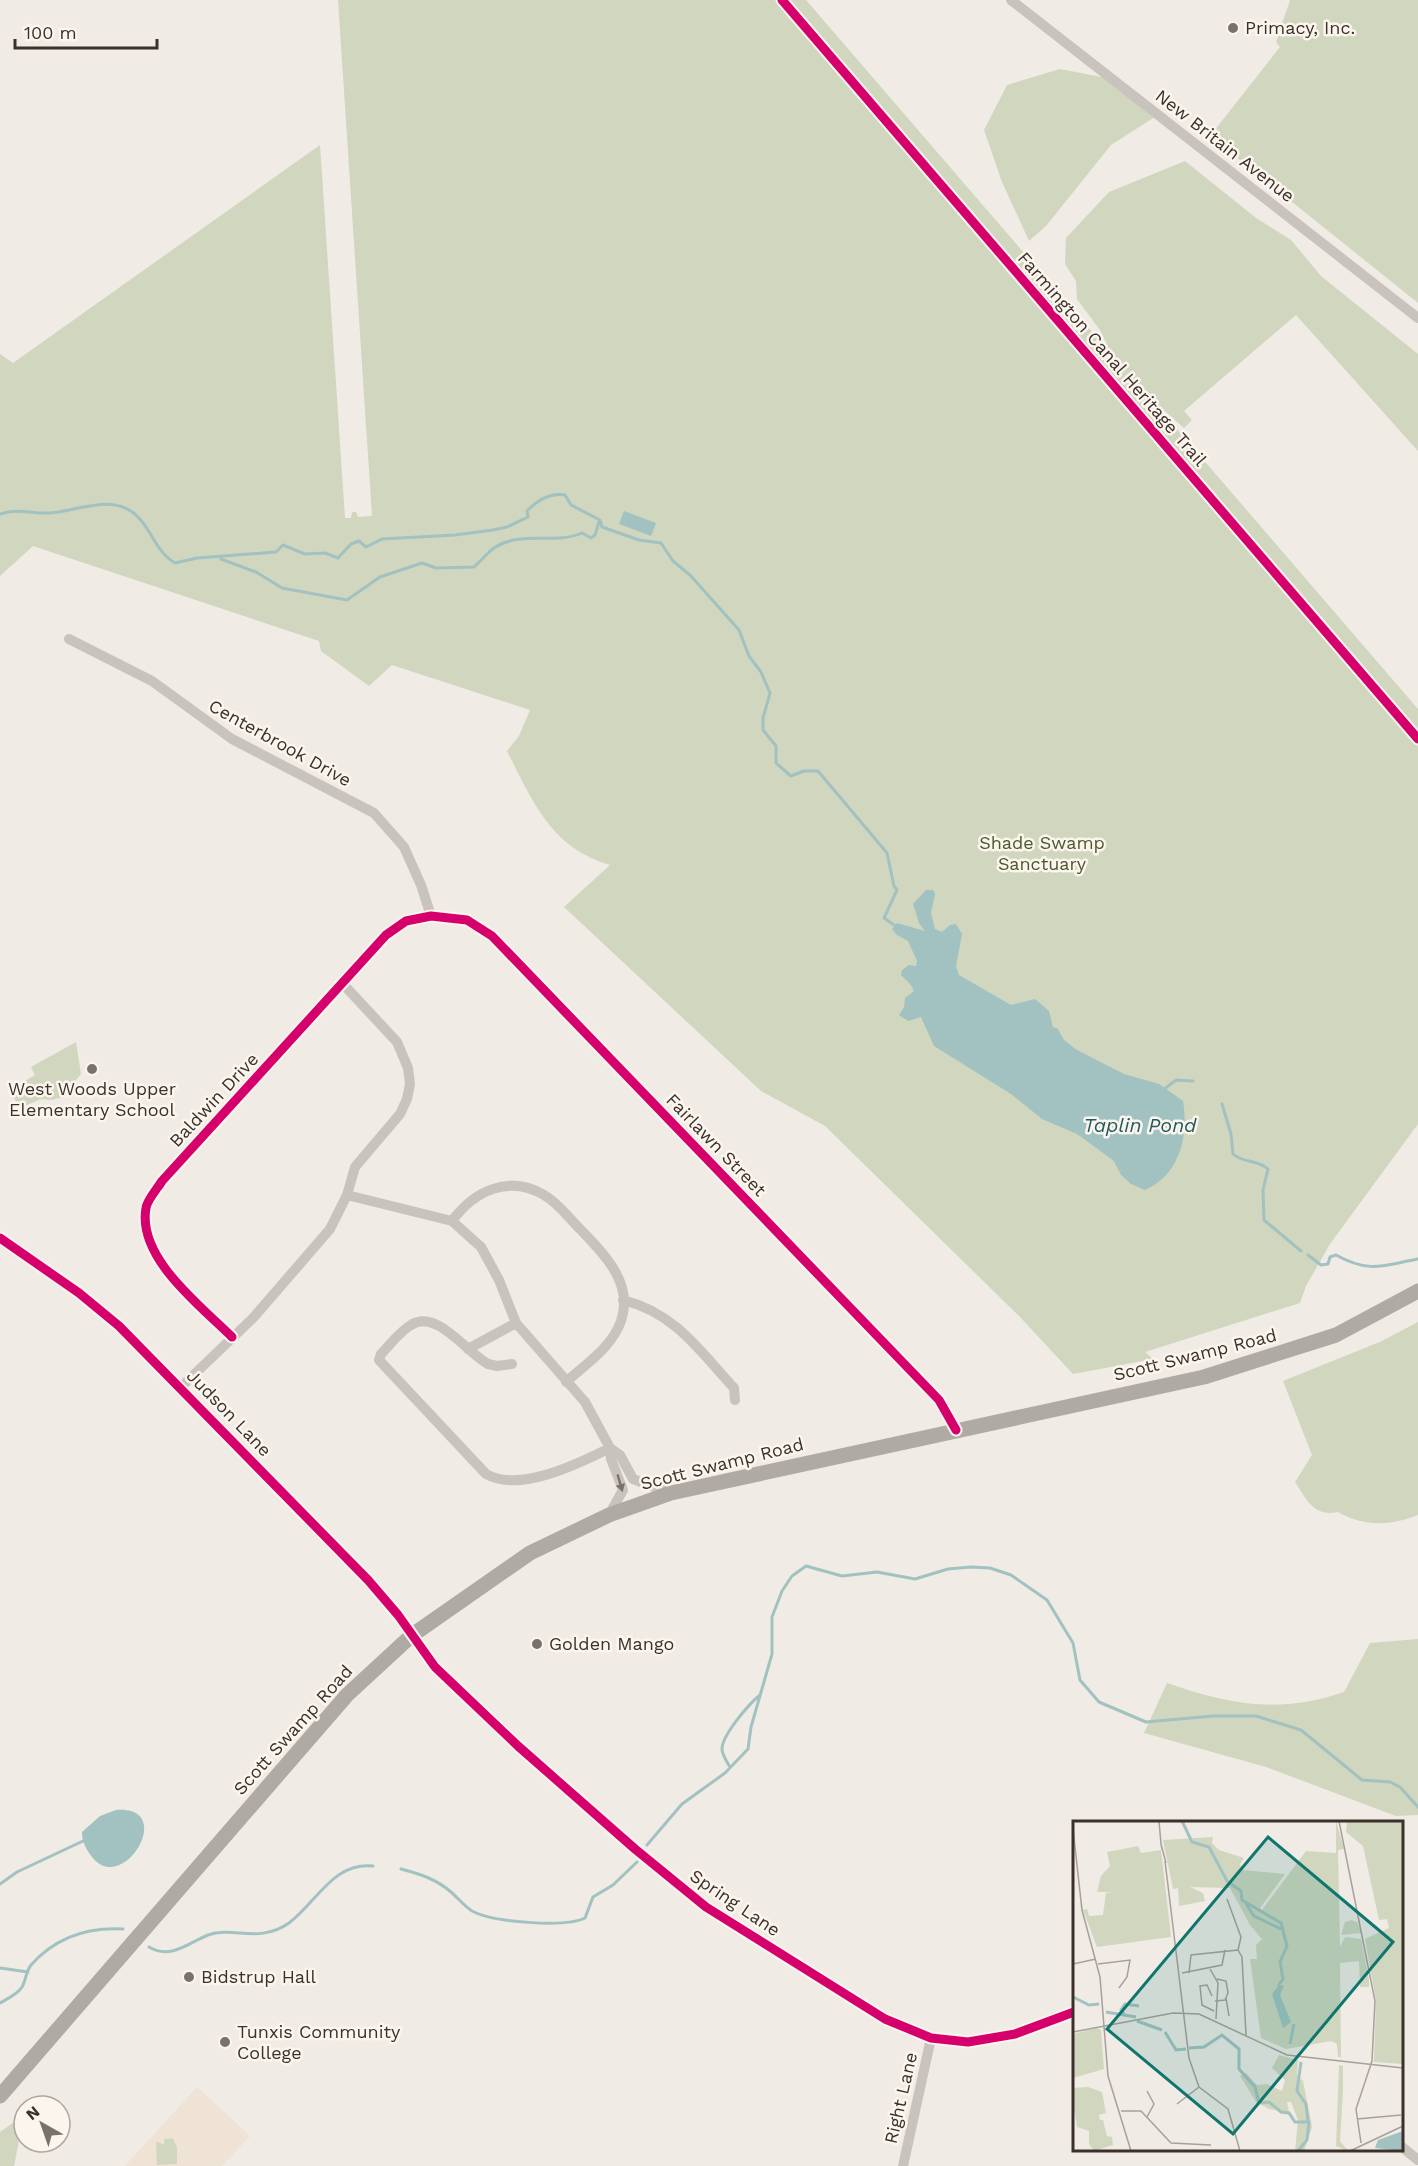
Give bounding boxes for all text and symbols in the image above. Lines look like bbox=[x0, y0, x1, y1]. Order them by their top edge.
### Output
scale bar bbox=[15, 12, 158, 50]
place label: Primacy, Inc. bbox=[1245, 17, 1355, 38]
marker: Primacy, Inc. bbox=[1226, 21, 1240, 35]
text: 100 m bbox=[24, 22, 77, 43]
street label: New Britain Avenue bbox=[1152, 85, 1299, 206]
street label: Farmington Canal Heritage Trail bbox=[1014, 247, 1211, 470]
street label: Centerbrook Drive bbox=[205, 695, 355, 790]
park label: Shade Swamp Sanctuary bbox=[979, 832, 1105, 874]
street label: Baldwin Drive bbox=[165, 1048, 262, 1151]
marker: West Woods Upper Elementary School bbox=[85, 1062, 99, 1076]
place label: West Woods Upper Elementary School bbox=[8, 1078, 176, 1120]
street label: Fairlawn Street bbox=[662, 1089, 771, 1201]
water label: Taplin Pond bbox=[1084, 1113, 1197, 1137]
street label: Scott Swamp Road bbox=[1111, 1324, 1279, 1385]
street label: Judson Lane bbox=[183, 1365, 276, 1460]
street label: Scott Swamp Road bbox=[638, 1433, 806, 1494]
one-way arrow bbox=[616, 1474, 625, 1492]
place label: Golden Mango bbox=[549, 1633, 674, 1654]
marker: Golden Mango bbox=[530, 1637, 544, 1651]
street label: Scott Swamp Road bbox=[229, 1660, 356, 1799]
inset map bbox=[1073, 1821, 1403, 2151]
street label: Spring Lane bbox=[686, 1865, 784, 1940]
place label: Bidstrup Hall bbox=[201, 1966, 317, 1987]
marker: Bidstrup Hall bbox=[182, 1970, 196, 1984]
place label: Tunxis Community College bbox=[237, 2021, 401, 2063]
marker: Tunxis Community College bbox=[218, 2035, 232, 2049]
street label: Right Lane bbox=[880, 2050, 921, 2146]
north arrow bbox=[12, 2094, 72, 2154]
text: N bbox=[22, 2102, 43, 2124]

